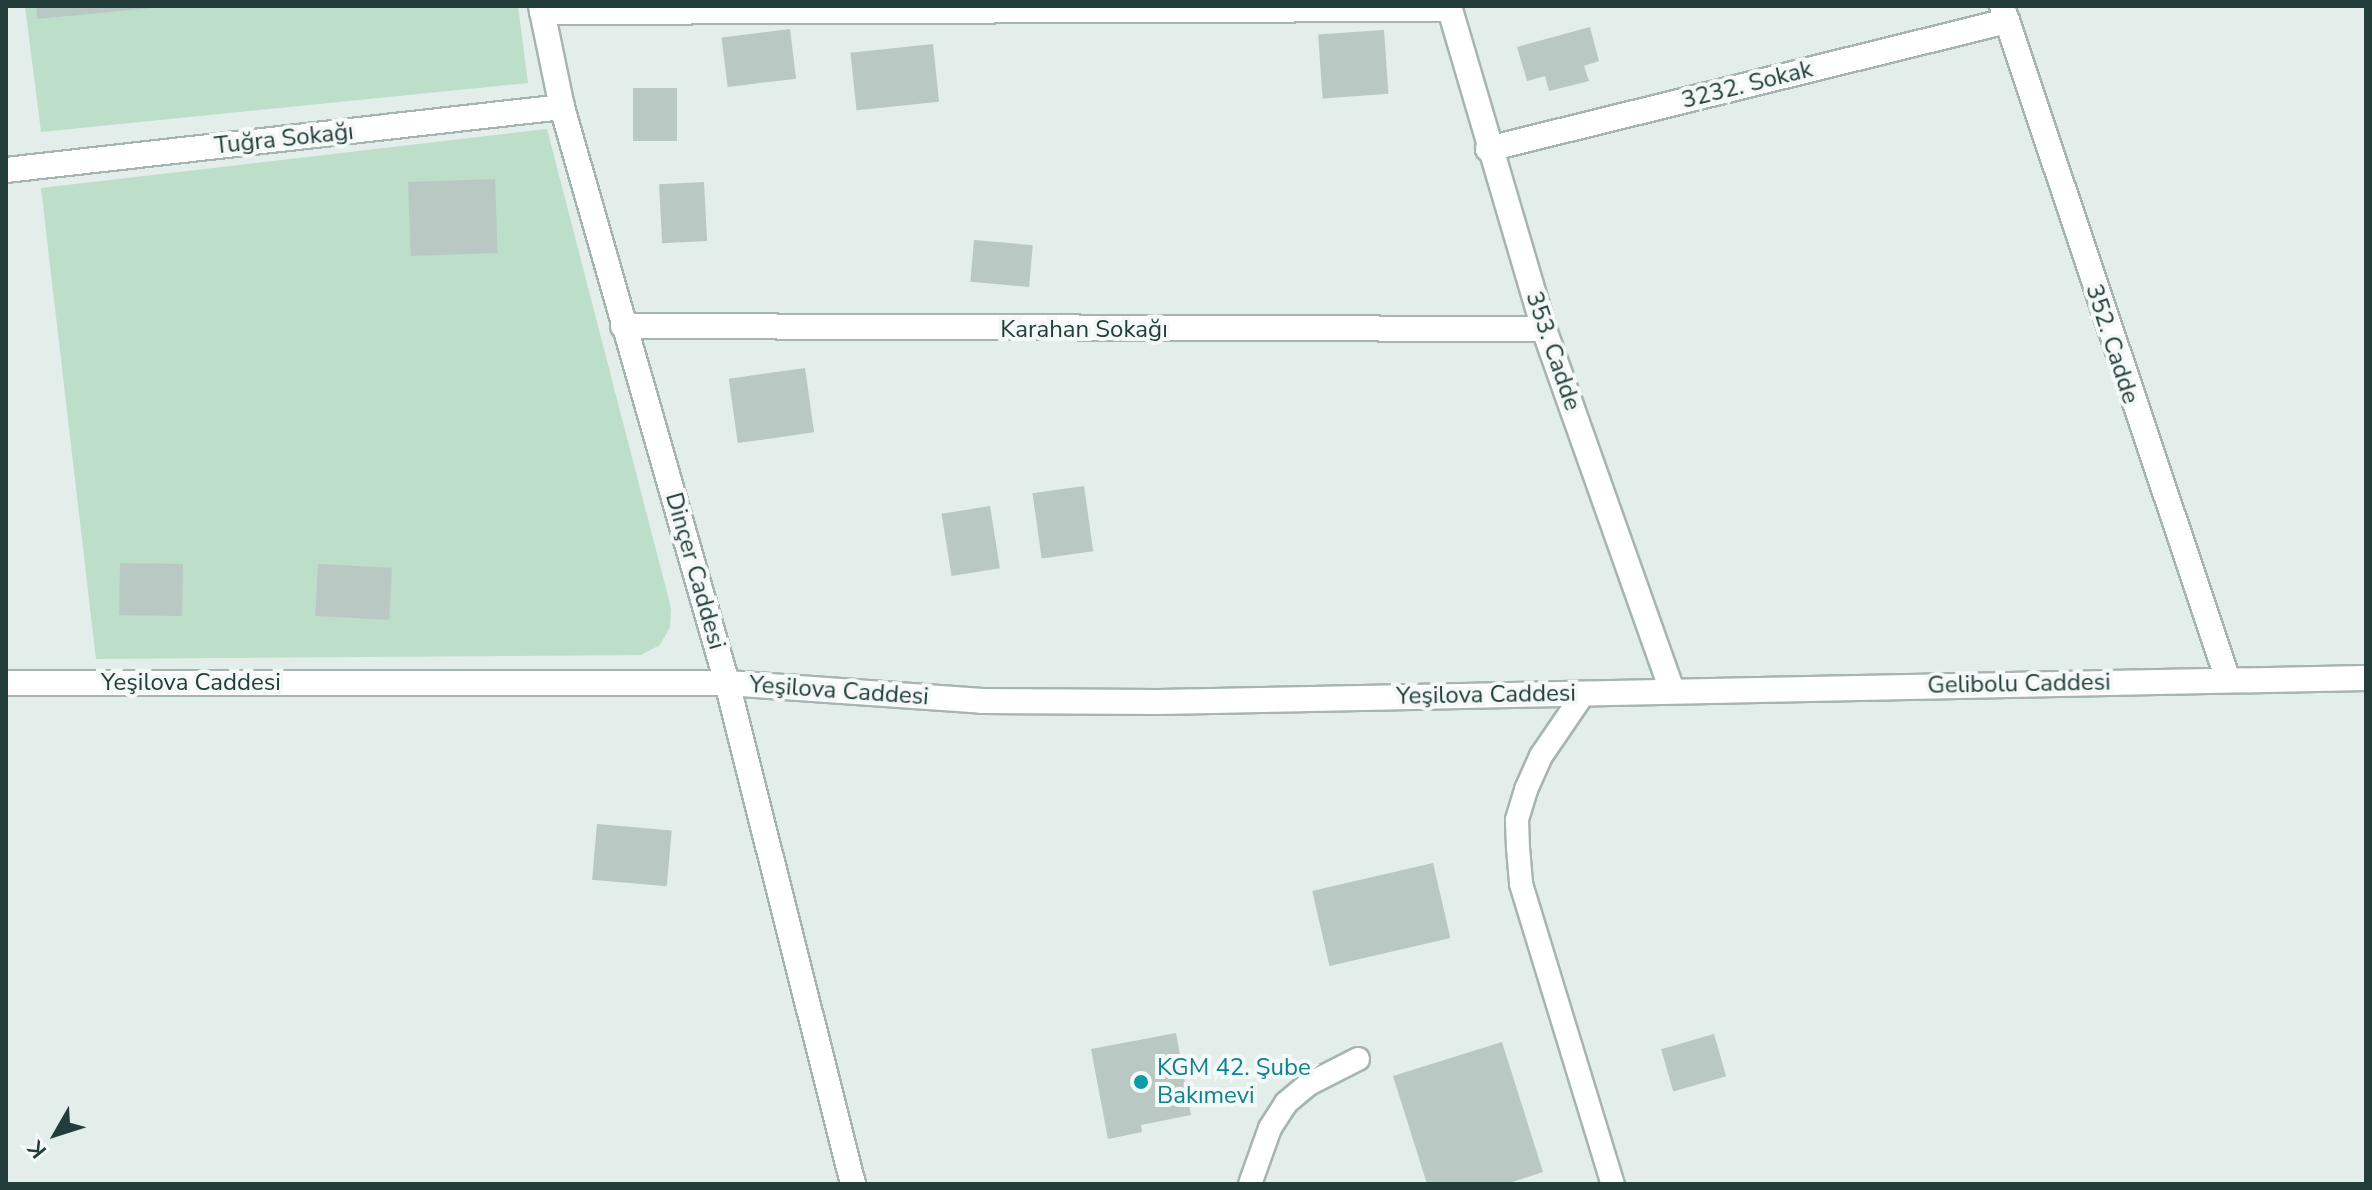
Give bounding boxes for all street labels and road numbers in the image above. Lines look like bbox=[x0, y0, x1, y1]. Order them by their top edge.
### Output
street label: 3232. Sokak bbox=[1679, 55, 1815, 115]
street label: Tuğra Sokağı bbox=[213, 117, 355, 161]
street label: 352. Cadde bbox=[2079, 281, 2145, 407]
street label: 353. Cadde bbox=[1519, 288, 1587, 414]
street label: Karahan Sokağı bbox=[1000, 316, 1168, 344]
street label: Dinçer Caddesi bbox=[659, 489, 731, 653]
street label: Gelibolu Caddesi bbox=[1927, 668, 2111, 700]
street label: Yeşilova Caddesi bbox=[101, 669, 281, 697]
street label: Yeşilova Caddesi bbox=[748, 670, 930, 712]
street label: Yeşilova Caddesi bbox=[1396, 679, 1576, 711]

